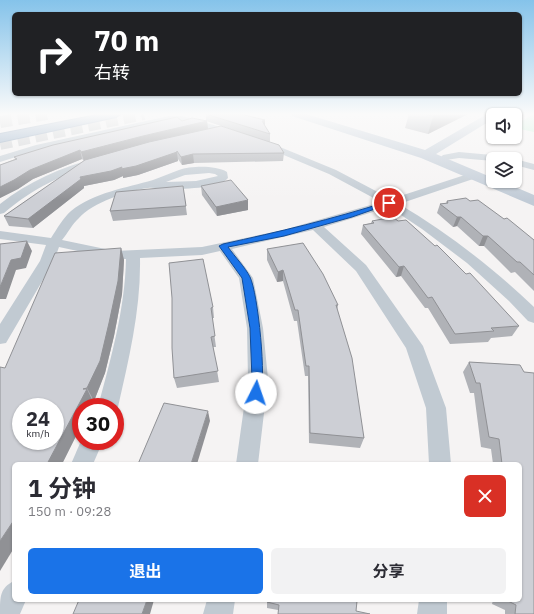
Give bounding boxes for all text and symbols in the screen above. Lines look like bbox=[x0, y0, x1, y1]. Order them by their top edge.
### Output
text: 70 m bbox=[94, 22, 159, 59]
icon: right bbox=[28, 28, 80, 80]
text: 右转 bbox=[94, 61, 130, 84]
map controls bbox=[486, 108, 522, 188]
button: sound bbox=[486, 108, 522, 144]
button: layers bbox=[486, 152, 522, 188]
pin bbox=[372, 186, 406, 220]
icon: arrive bbox=[378, 192, 400, 214]
position arrow bbox=[235, 372, 277, 414]
speed limit sign: 30 bbox=[72, 398, 124, 450]
text: 24 bbox=[26, 405, 50, 432]
text: km/h bbox=[26, 427, 50, 440]
text: 1 分钟 bbox=[28, 472, 96, 504]
button: close bbox=[464, 475, 506, 517]
text: 150 m · 09:28 bbox=[28, 503, 111, 520]
button: 退出 bbox=[28, 548, 263, 594]
button: 分享 bbox=[271, 548, 506, 594]

